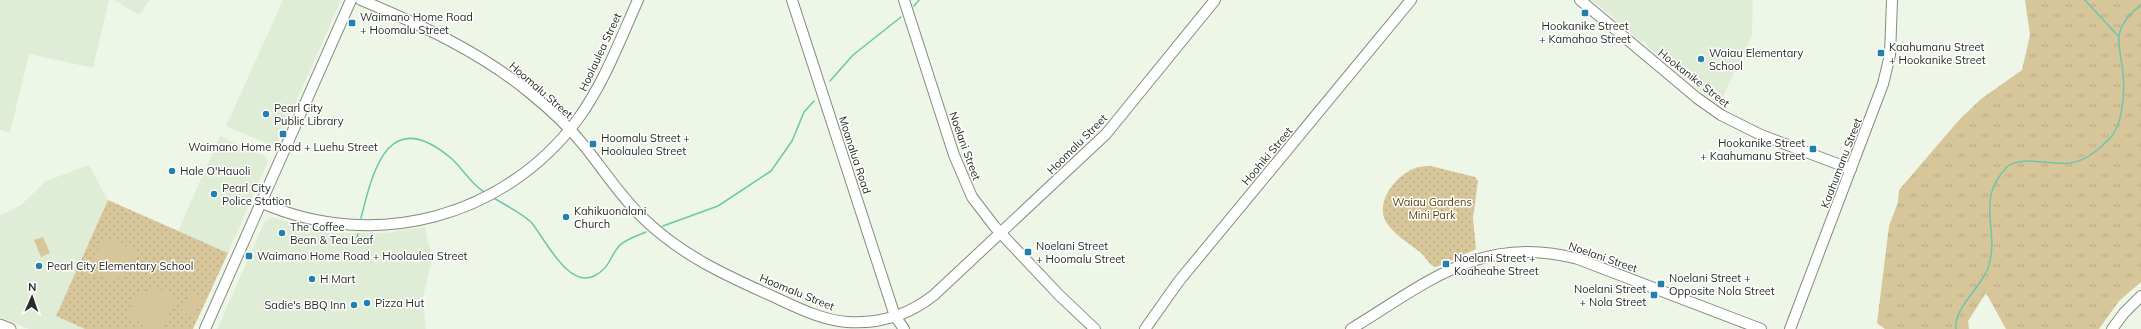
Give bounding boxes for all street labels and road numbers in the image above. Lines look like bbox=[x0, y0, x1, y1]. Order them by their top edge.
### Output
street label: Hoolaulea Street bbox=[576, 10, 624, 93]
street label: Hookanike Street bbox=[1655, 46, 1733, 110]
street label: Hoomalu Street bbox=[506, 59, 576, 121]
street label: Noelani Street bbox=[946, 110, 984, 182]
street label: Hoomalu Street bbox=[1044, 111, 1110, 177]
street label: Moanalua Road bbox=[836, 114, 874, 196]
street label: Kaahumanu Street bbox=[1817, 116, 1865, 210]
street label: Hoohiki Street bbox=[1239, 124, 1295, 188]
street label: Noelani Street bbox=[1567, 239, 1639, 275]
street label: Hoomalu Street bbox=[758, 271, 837, 313]

